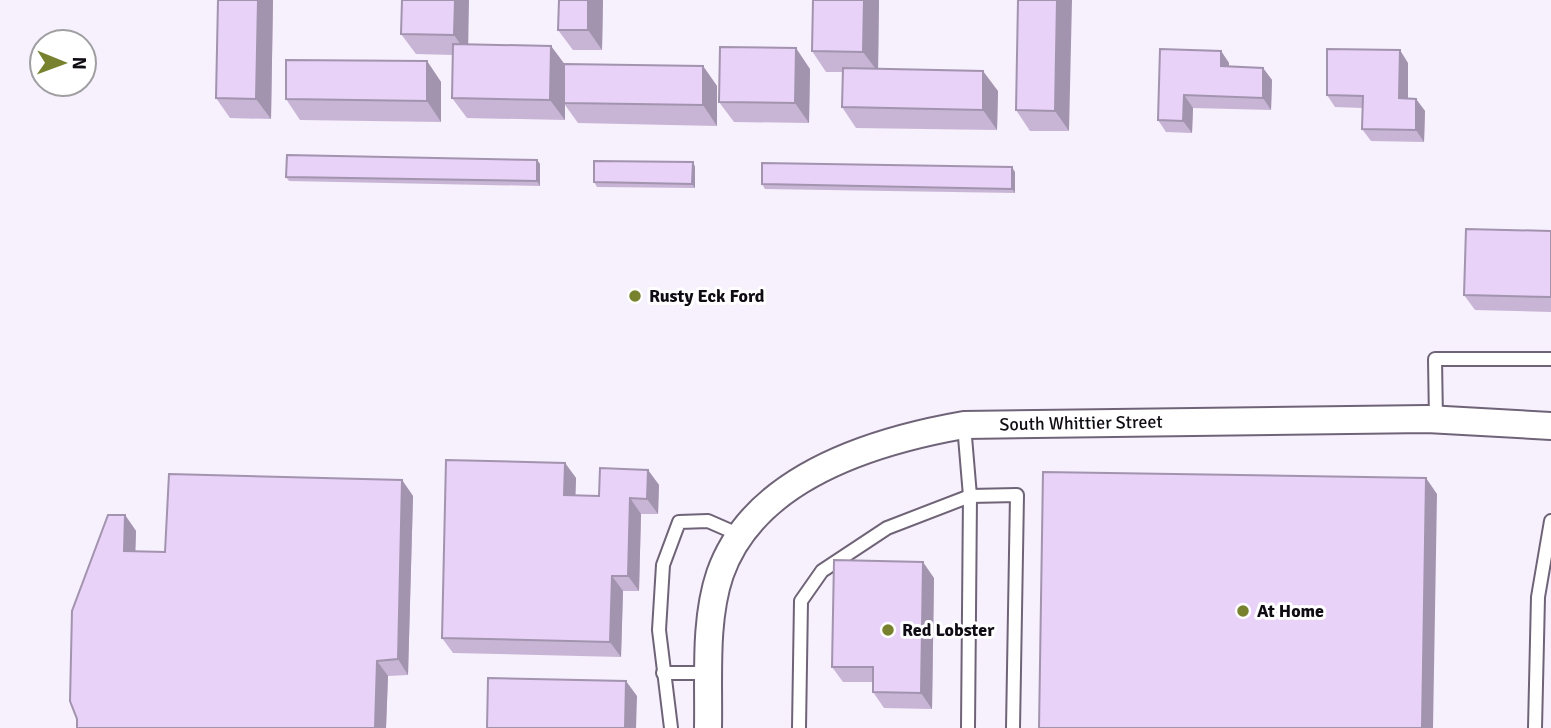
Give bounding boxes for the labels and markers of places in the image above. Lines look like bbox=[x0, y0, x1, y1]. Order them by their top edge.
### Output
place label: Rusty Eck Ford bbox=[649, 285, 765, 307]
marker: Rusty Eck Ford bbox=[627, 288, 643, 304]
place label: At Home bbox=[1257, 600, 1324, 622]
marker: At Home bbox=[1235, 603, 1251, 619]
place label: Red Lobster bbox=[902, 619, 995, 641]
marker: Red Lobster bbox=[880, 622, 896, 638]

